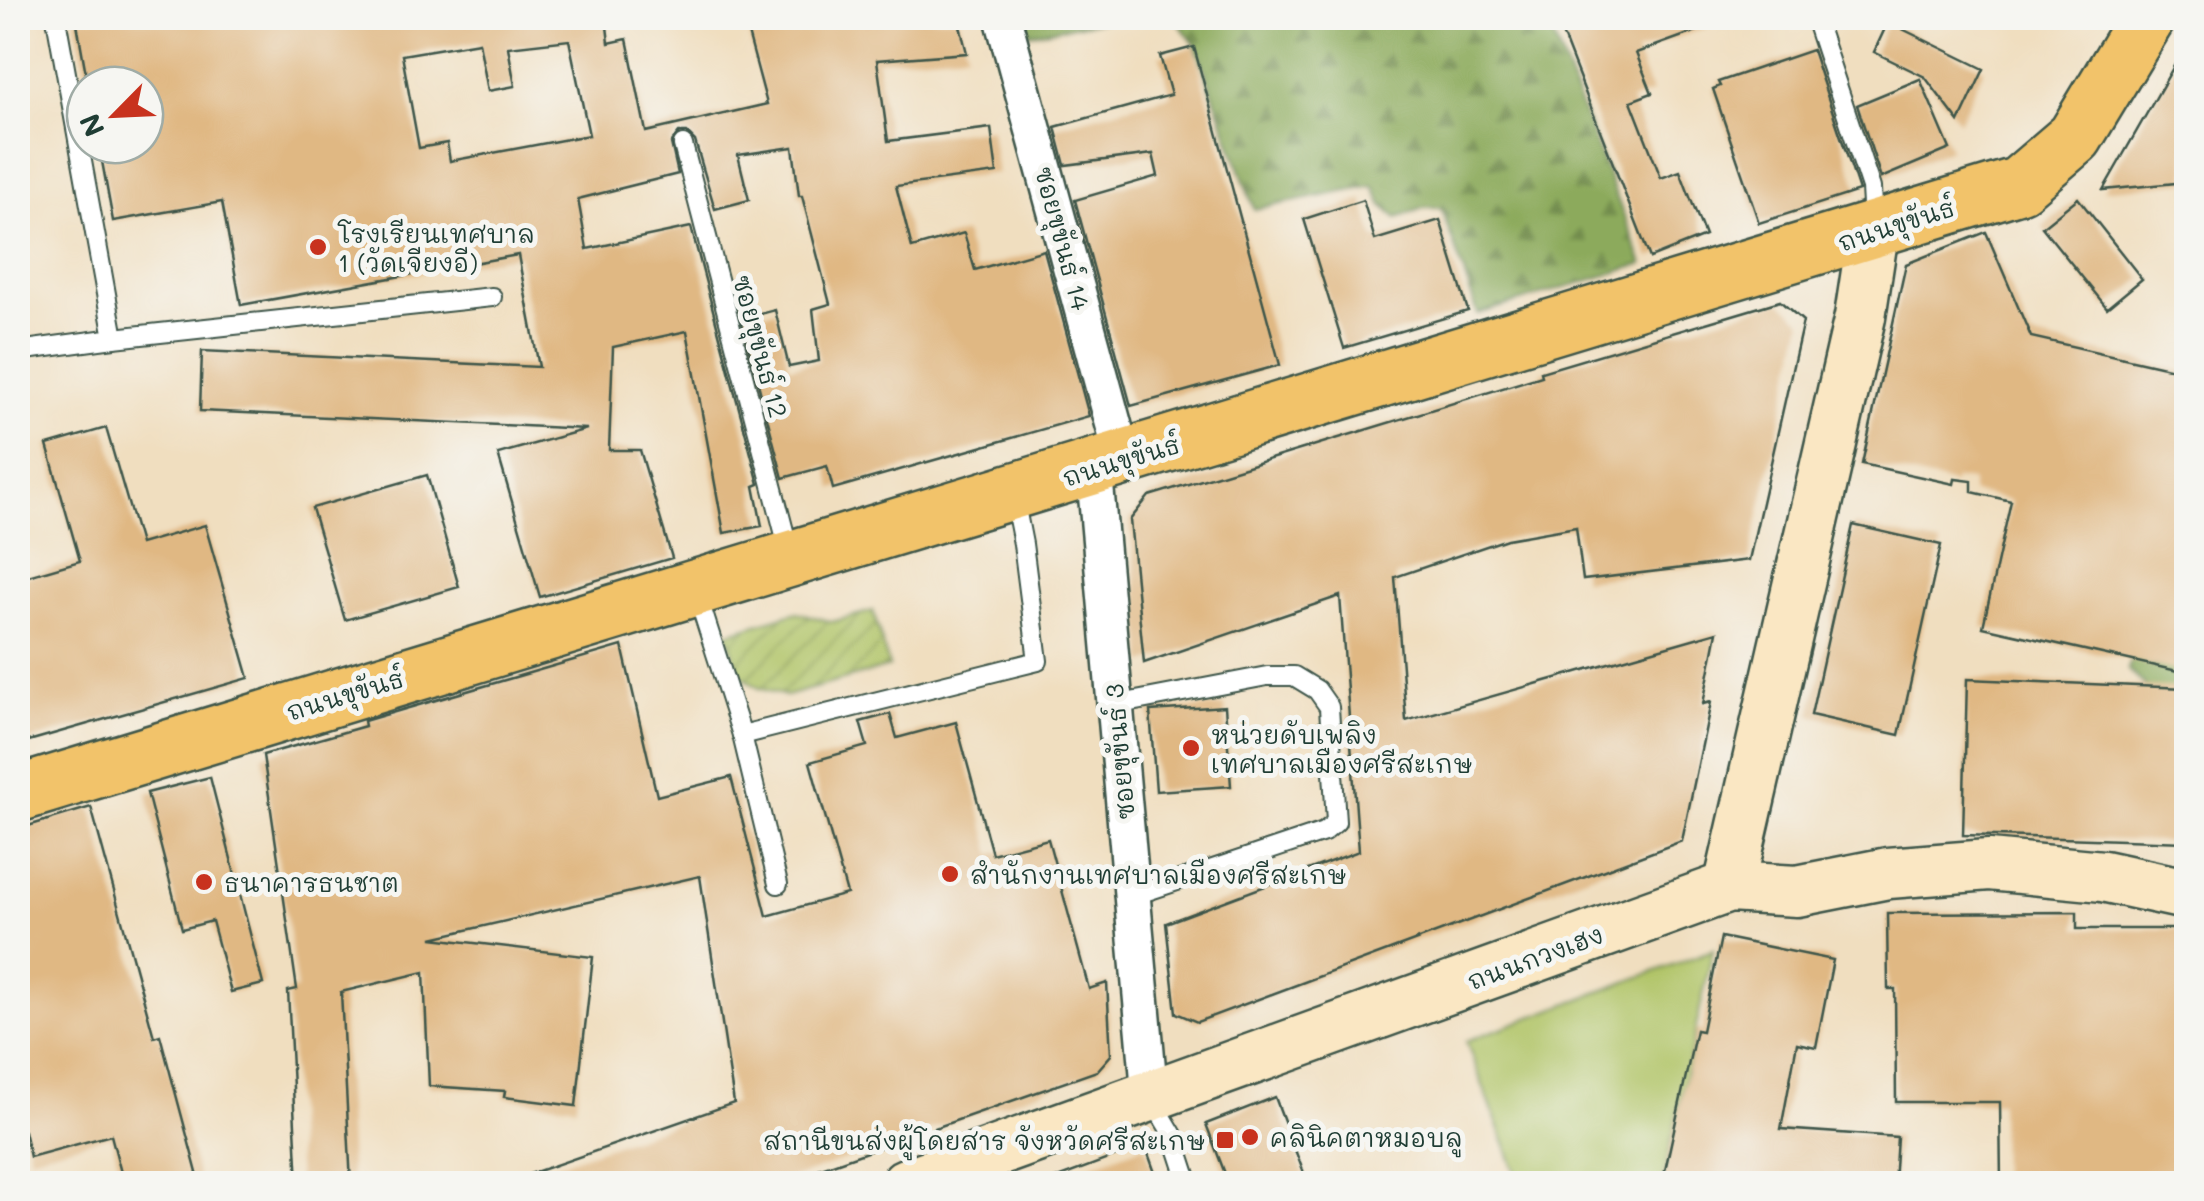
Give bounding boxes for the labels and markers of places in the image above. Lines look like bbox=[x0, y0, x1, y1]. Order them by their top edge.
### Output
place label: โรงเรียนเทศบาล 1 (วัดเจียงอี) bbox=[337, 217, 535, 278]
marker: โรงเรียนเทศบาล 1 (วัดเจียงอี) bbox=[307, 236, 329, 258]
place label: หน่วยดับเพลิง เทศบาลเมืองศรีสะเกษ bbox=[1211, 718, 1472, 779]
marker: หน่วยดับเพลิง เทศบาลเมืองศรีสะเกษ bbox=[1180, 737, 1202, 759]
place label: สำนักงานเทศบาลเมืองศรีสะเกษ bbox=[970, 858, 1346, 890]
marker: สำนักงานเทศบาลเมืองศรีสะเกษ bbox=[939, 863, 961, 885]
place label: ธนาคารธนชาต bbox=[224, 866, 399, 898]
marker: ธนาคารธนชาต bbox=[193, 871, 215, 893]
place label: คลินิคตาหมอบลู bbox=[1270, 1121, 1463, 1158]
place label: สถานีขนส่งผู้โดยสาร จังหวัดศรีสะเกษ bbox=[763, 1124, 1205, 1161]
marker: คลินิคตาหมอบลู bbox=[1239, 1126, 1261, 1148]
marker: สถานีขนส่งผู้โดยสาร จังหวัดศรีสะเกษ bbox=[1214, 1129, 1236, 1151]

